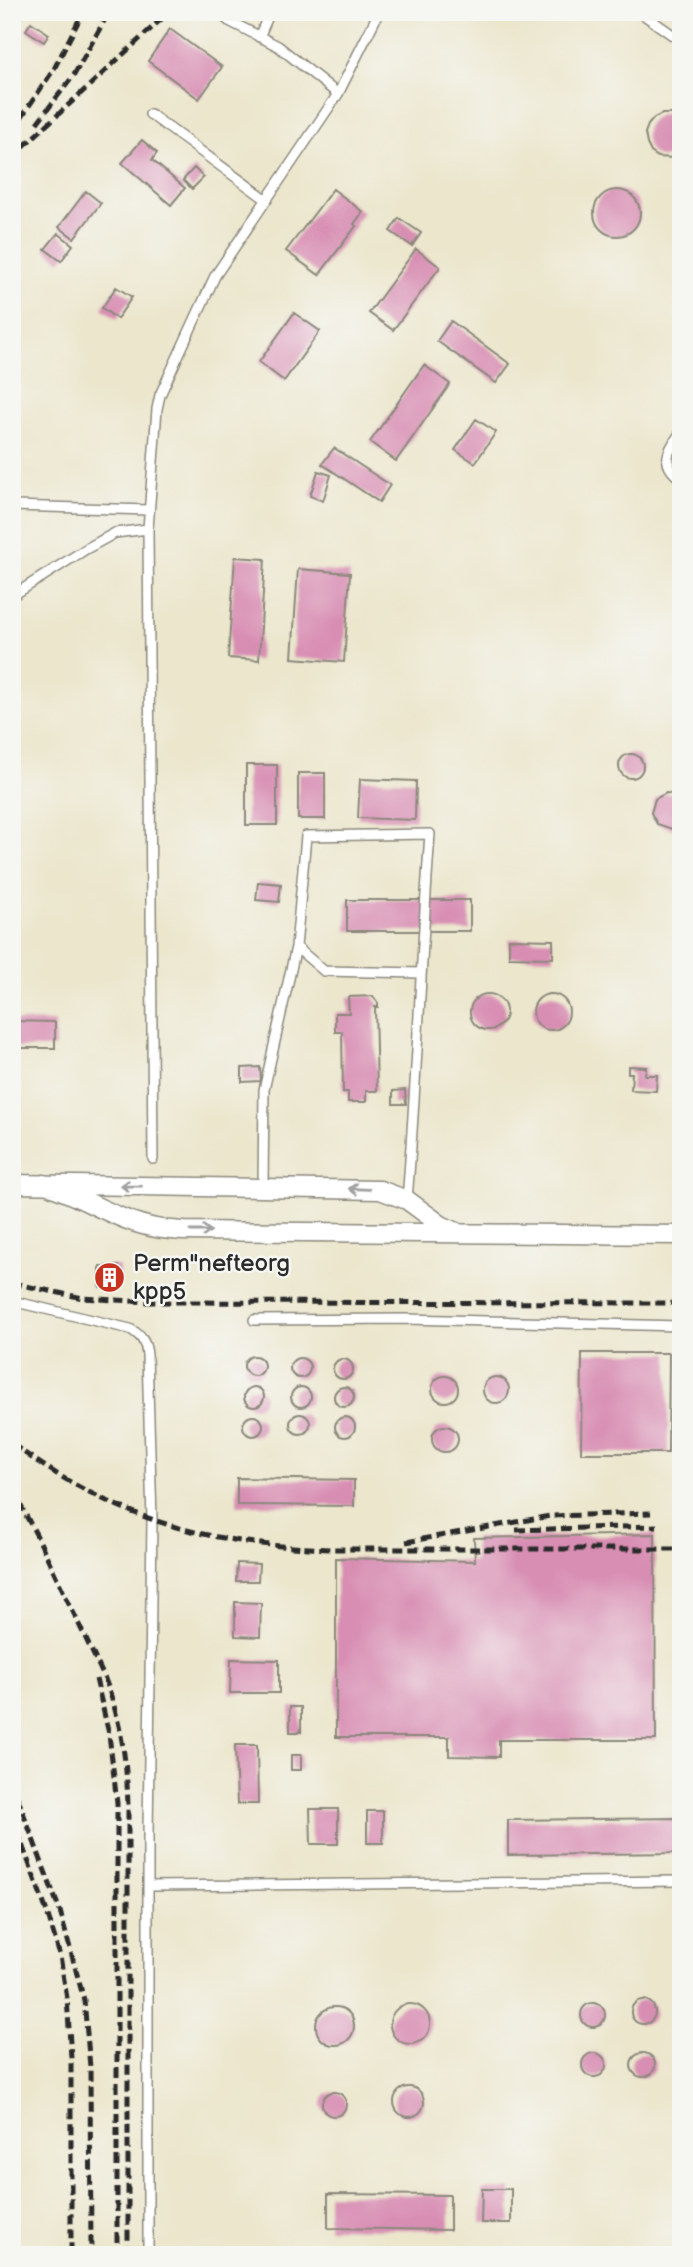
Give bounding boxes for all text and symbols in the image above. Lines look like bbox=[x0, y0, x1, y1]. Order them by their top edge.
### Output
one-way arrow bbox=[120, 1179, 143, 1192]
one-way arrow bbox=[347, 1183, 370, 1196]
one-way arrow bbox=[190, 1224, 213, 1238]
place label: Perm"nefteorg kpp5 bbox=[133, 1249, 290, 1306]
building icon: Perm"nefteorg kpp5 bbox=[93, 1260, 127, 1294]

